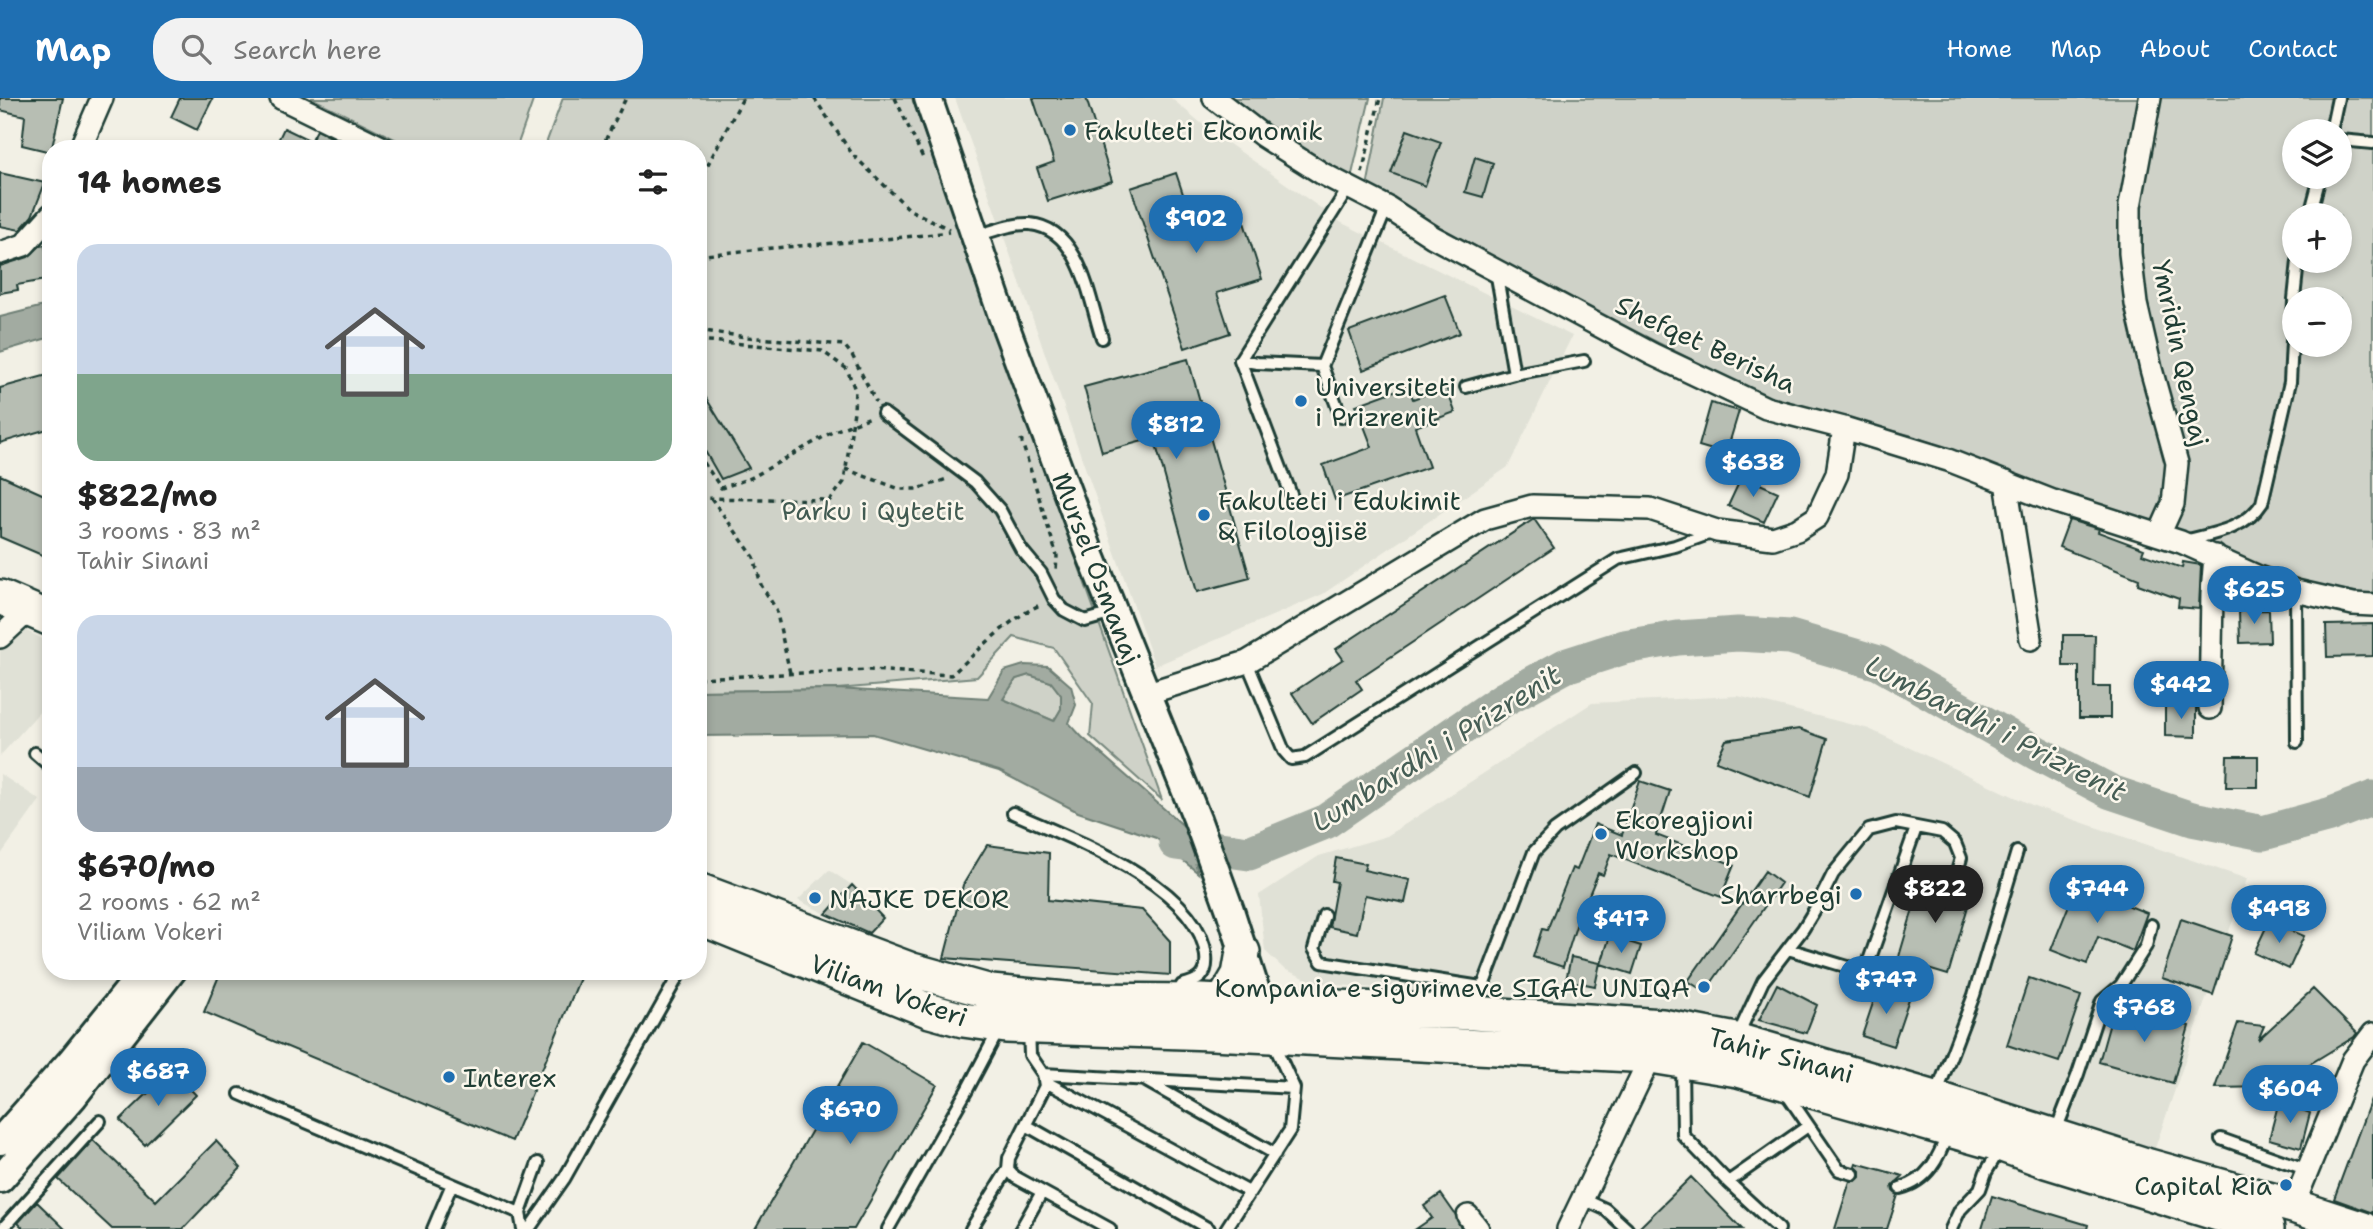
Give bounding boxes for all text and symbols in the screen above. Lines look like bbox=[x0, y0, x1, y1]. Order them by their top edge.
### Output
search box bbox=[153, 18, 643, 81]
text: Map bbox=[35, 27, 111, 72]
icon: search bbox=[177, 30, 215, 68]
text: Search here bbox=[233, 32, 382, 67]
text: Home bbox=[1946, 33, 2012, 65]
text: Map bbox=[2050, 33, 2102, 65]
text: About bbox=[2140, 33, 2210, 65]
text: Contact bbox=[2248, 33, 2338, 65]
place label: Fakulteti Ekonomik bbox=[1084, 113, 1323, 148]
map controls bbox=[2282, 119, 2352, 357]
button: layers bbox=[2282, 119, 2352, 189]
marker: Fakulteti Ekonomik bbox=[1062, 122, 1078, 138]
text: 14 homes bbox=[77, 162, 222, 203]
icon: filters bbox=[634, 163, 672, 201]
pin: $902 bbox=[1155, 195, 1237, 255]
text: $902 bbox=[1165, 203, 1227, 233]
button: + bbox=[2282, 203, 2352, 273]
street label: Ymridin Qengaj bbox=[2144, 257, 2218, 449]
street label: Shefqet Berisha bbox=[1610, 287, 1802, 401]
button: − bbox=[2282, 287, 2352, 357]
icon: home bbox=[312, 289, 438, 415]
place label: Universiteti i Prizrenit bbox=[1315, 369, 1457, 434]
marker: Universiteti i Prizrenit bbox=[1293, 393, 1309, 409]
pin: $812 bbox=[1135, 402, 1217, 461]
text: $812 bbox=[1147, 409, 1205, 439]
pin: $638 bbox=[1712, 440, 1794, 499]
text: $638 bbox=[1721, 447, 1785, 477]
street label: Mursel Osmanaj bbox=[1044, 467, 1150, 669]
text: $822/mo bbox=[77, 475, 218, 516]
place label: Fakulteti i Edukimit & Filologjisë bbox=[1218, 483, 1461, 548]
park label: Parku i Qytetit bbox=[781, 493, 965, 528]
marker: Fakulteti i Edukimit & Filologjisë bbox=[1196, 507, 1212, 523]
text: 3 rooms · 83 m² bbox=[77, 516, 261, 546]
text: Tahir Sinani bbox=[77, 546, 209, 576]
pin: $625 bbox=[2213, 566, 2295, 626]
text: $625 bbox=[2223, 574, 2285, 604]
water label: Lumbardhi i Prizrenit bbox=[1859, 646, 2134, 811]
water label: Lumbardhi i Prizrenit bbox=[1304, 655, 1569, 840]
icon: home bbox=[312, 660, 438, 786]
pin: $442 bbox=[2140, 662, 2222, 721]
text: $442 bbox=[2150, 669, 2212, 699]
place label: Ekoregjioni Workshop bbox=[1615, 802, 1754, 867]
marker: Ekoregjioni Workshop bbox=[1593, 826, 1609, 842]
text: $670/mo bbox=[77, 846, 216, 887]
pin: $822 bbox=[1894, 866, 1976, 925]
pin: $744 bbox=[2056, 866, 2138, 925]
text: $822 bbox=[1903, 873, 1967, 903]
text: $744 bbox=[2065, 873, 2129, 903]
place label: Sharrbegi bbox=[1720, 877, 1842, 912]
place label: NAJKE DEKOR bbox=[829, 881, 1009, 916]
marker: Sharrbegi bbox=[1848, 886, 1864, 902]
pin: $498 bbox=[2238, 886, 2320, 945]
text: 2 rooms · 62 m² bbox=[77, 887, 261, 917]
marker: NAJKE DEKOR bbox=[807, 890, 823, 906]
text: $498 bbox=[2247, 893, 2311, 923]
pin: $417 bbox=[1580, 896, 1662, 955]
text: $417 bbox=[1593, 903, 1649, 933]
text: Viliam Vokeri bbox=[77, 917, 223, 947]
street label: Viliam Vokeri bbox=[805, 945, 973, 1035]
pin: $747 bbox=[1845, 956, 1927, 1016]
text: $747 bbox=[1855, 964, 1917, 994]
place label: Kompania e sigurimeve SIGAL UNIQA bbox=[1214, 970, 1690, 1005]
marker: Kompania e sigurimeve SIGAL UNIQA bbox=[1696, 979, 1712, 995]
pin: $768 bbox=[2103, 984, 2185, 1044]
text: $768 bbox=[2112, 992, 2176, 1022]
street label: Tahir Sinani bbox=[1704, 1019, 1858, 1091]
pin: $687 bbox=[117, 1048, 199, 1108]
text: $687 bbox=[126, 1056, 190, 1086]
place label: Interex bbox=[463, 1060, 556, 1095]
pin: $604 bbox=[2249, 1066, 2331, 1125]
marker: Interex bbox=[441, 1069, 457, 1085]
text: $604 bbox=[2258, 1073, 2322, 1103]
pin: $670 bbox=[809, 1086, 891, 1146]
text: $670 bbox=[819, 1094, 881, 1124]
place label: Capital Ria bbox=[2134, 1168, 2272, 1203]
marker: Capital Ria bbox=[2278, 1177, 2294, 1193]

